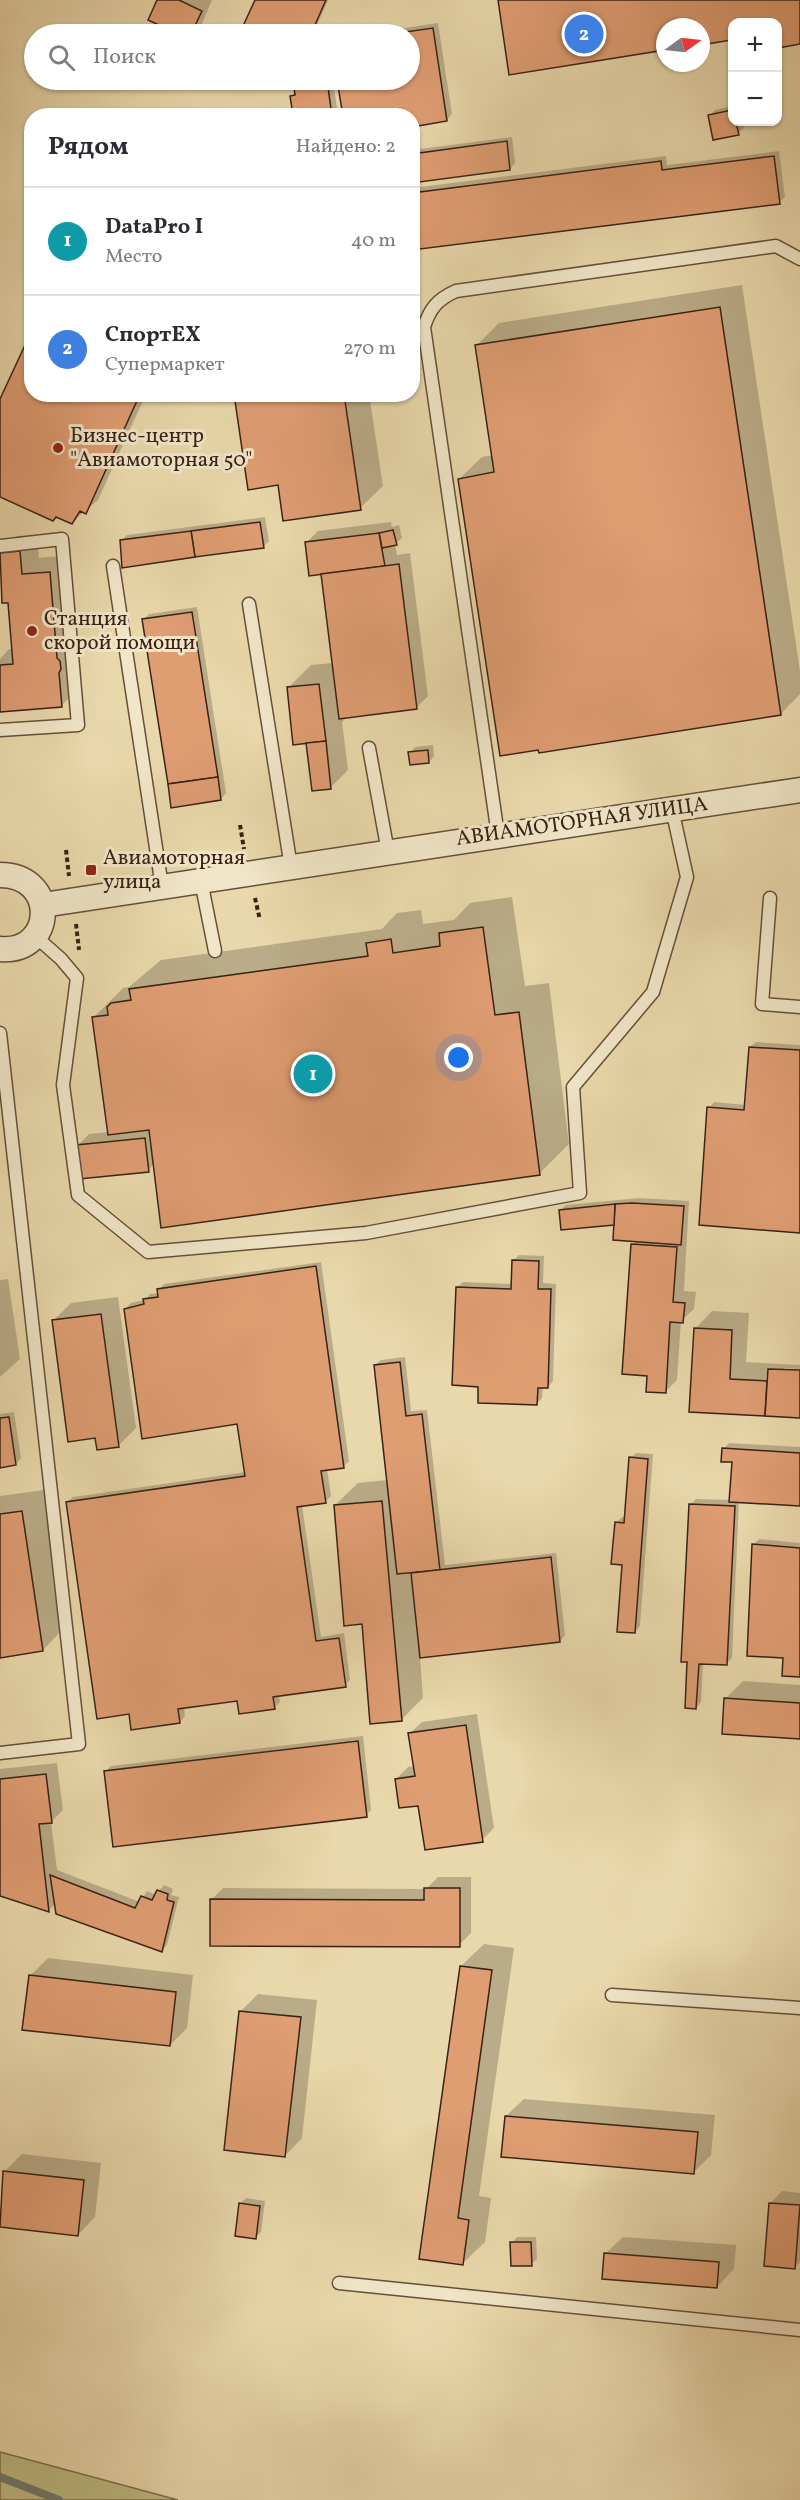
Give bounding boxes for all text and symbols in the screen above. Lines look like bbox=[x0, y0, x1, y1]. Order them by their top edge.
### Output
pin: 2 bbox=[564, 12, 604, 57]
north arrow bbox=[656, 18, 710, 72]
map controls bbox=[728, 18, 782, 126]
button: + bbox=[728, 18, 782, 72]
search box bbox=[24, 24, 420, 90]
icon: search bbox=[45, 41, 78, 74]
text: Поиск bbox=[93, 42, 156, 73]
button: − bbox=[728, 72, 782, 126]
text: Рядом bbox=[48, 129, 128, 165]
text: Найдено: 2 bbox=[296, 133, 396, 161]
text: DataPro I bbox=[105, 212, 203, 243]
text: 1 bbox=[63, 227, 72, 255]
text: 40 m bbox=[351, 227, 396, 255]
text: Место bbox=[105, 243, 162, 271]
text: СпортEX bbox=[105, 320, 201, 351]
text: 2 bbox=[62, 335, 73, 363]
text: 270 m bbox=[343, 335, 396, 363]
text: Супермаркет bbox=[105, 351, 225, 379]
place label: Бизнес-центр "Авиамоторная 50" bbox=[70, 422, 253, 475]
marker: Бизнес-центр "Авиамоторная 50" bbox=[51, 441, 65, 455]
place label: Станция скорой помощи bbox=[44, 605, 196, 658]
marker: Станция скорой помощи bbox=[25, 624, 39, 638]
street label: АВИАМОТОРНАЯ УЛИЦА bbox=[454, 790, 710, 854]
place label: Авиамоторная улица bbox=[103, 844, 245, 897]
marker: Авиамоторная улица bbox=[84, 863, 98, 877]
your location bbox=[444, 1043, 473, 1072]
pin: 1 bbox=[294, 1052, 332, 1096]

